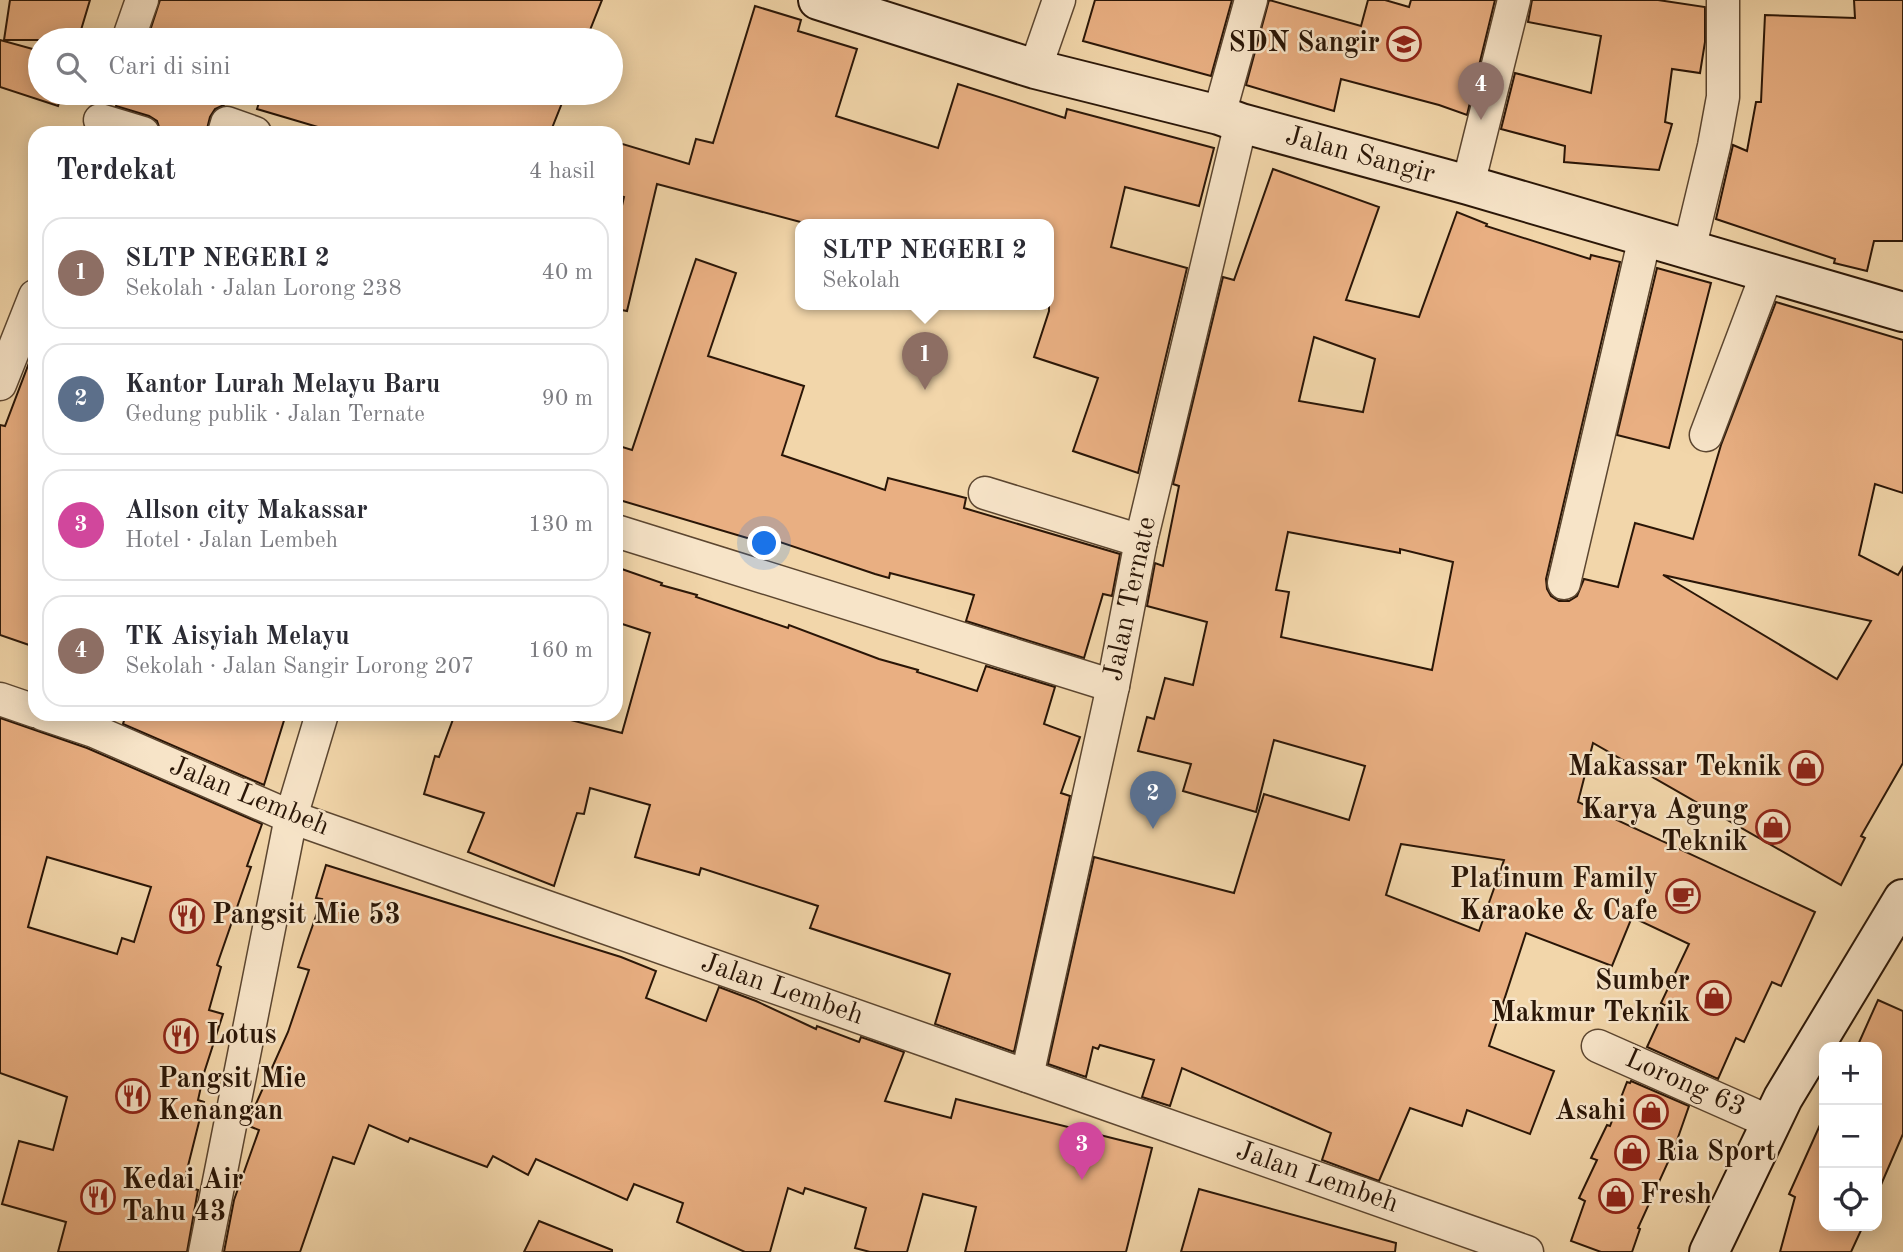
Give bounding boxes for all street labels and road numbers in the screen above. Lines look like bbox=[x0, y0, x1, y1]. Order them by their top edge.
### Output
street label: Jalan Sangir bbox=[1282, 123, 1438, 189]
street label: Jalan Ternate bbox=[1100, 514, 1162, 684]
street label: Jalan Lembeh bbox=[165, 752, 333, 842]
street label: Jalan Lembeh bbox=[697, 949, 867, 1031]
street label: Lorong 63 bbox=[1621, 1045, 1749, 1123]
street label: Jalan Lembeh bbox=[1232, 1137, 1402, 1219]

